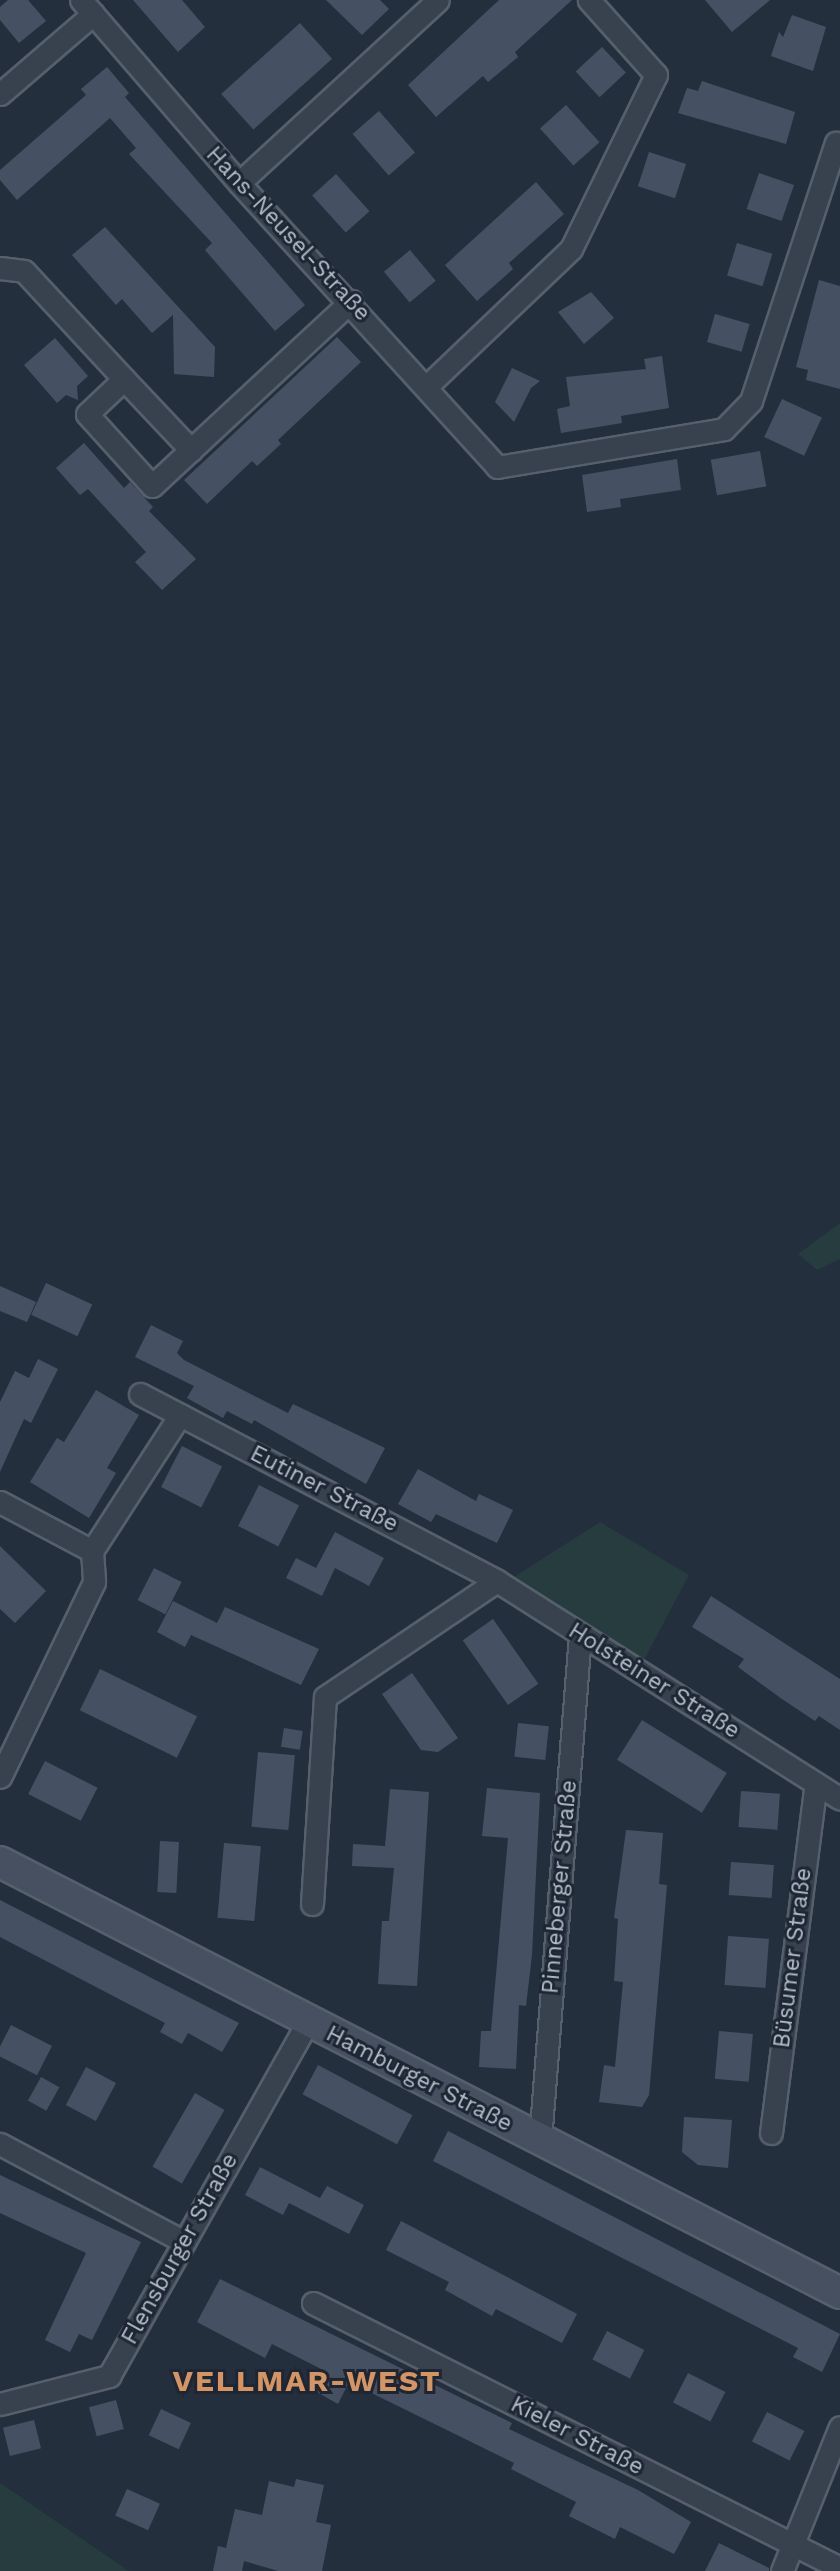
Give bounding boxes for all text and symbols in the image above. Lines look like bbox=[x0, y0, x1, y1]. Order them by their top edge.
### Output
street label: Hans-Neusel-Straße bbox=[200, 141, 376, 327]
street label: Eutiner Straße bbox=[245, 1440, 403, 1538]
street label: Holsteiner Straße bbox=[563, 1617, 745, 1745]
street label: Pinneberger Straße bbox=[537, 1779, 583, 1995]
street label: Büsumer Straße bbox=[768, 1866, 818, 2050]
street label: Hamburger Straße bbox=[321, 2020, 517, 2138]
street label: Flensburger Straße bbox=[116, 2148, 244, 2350]
district label: VELLMAR-WEST bbox=[174, 2363, 440, 2399]
street label: Kieler Straße bbox=[506, 2391, 648, 2481]

